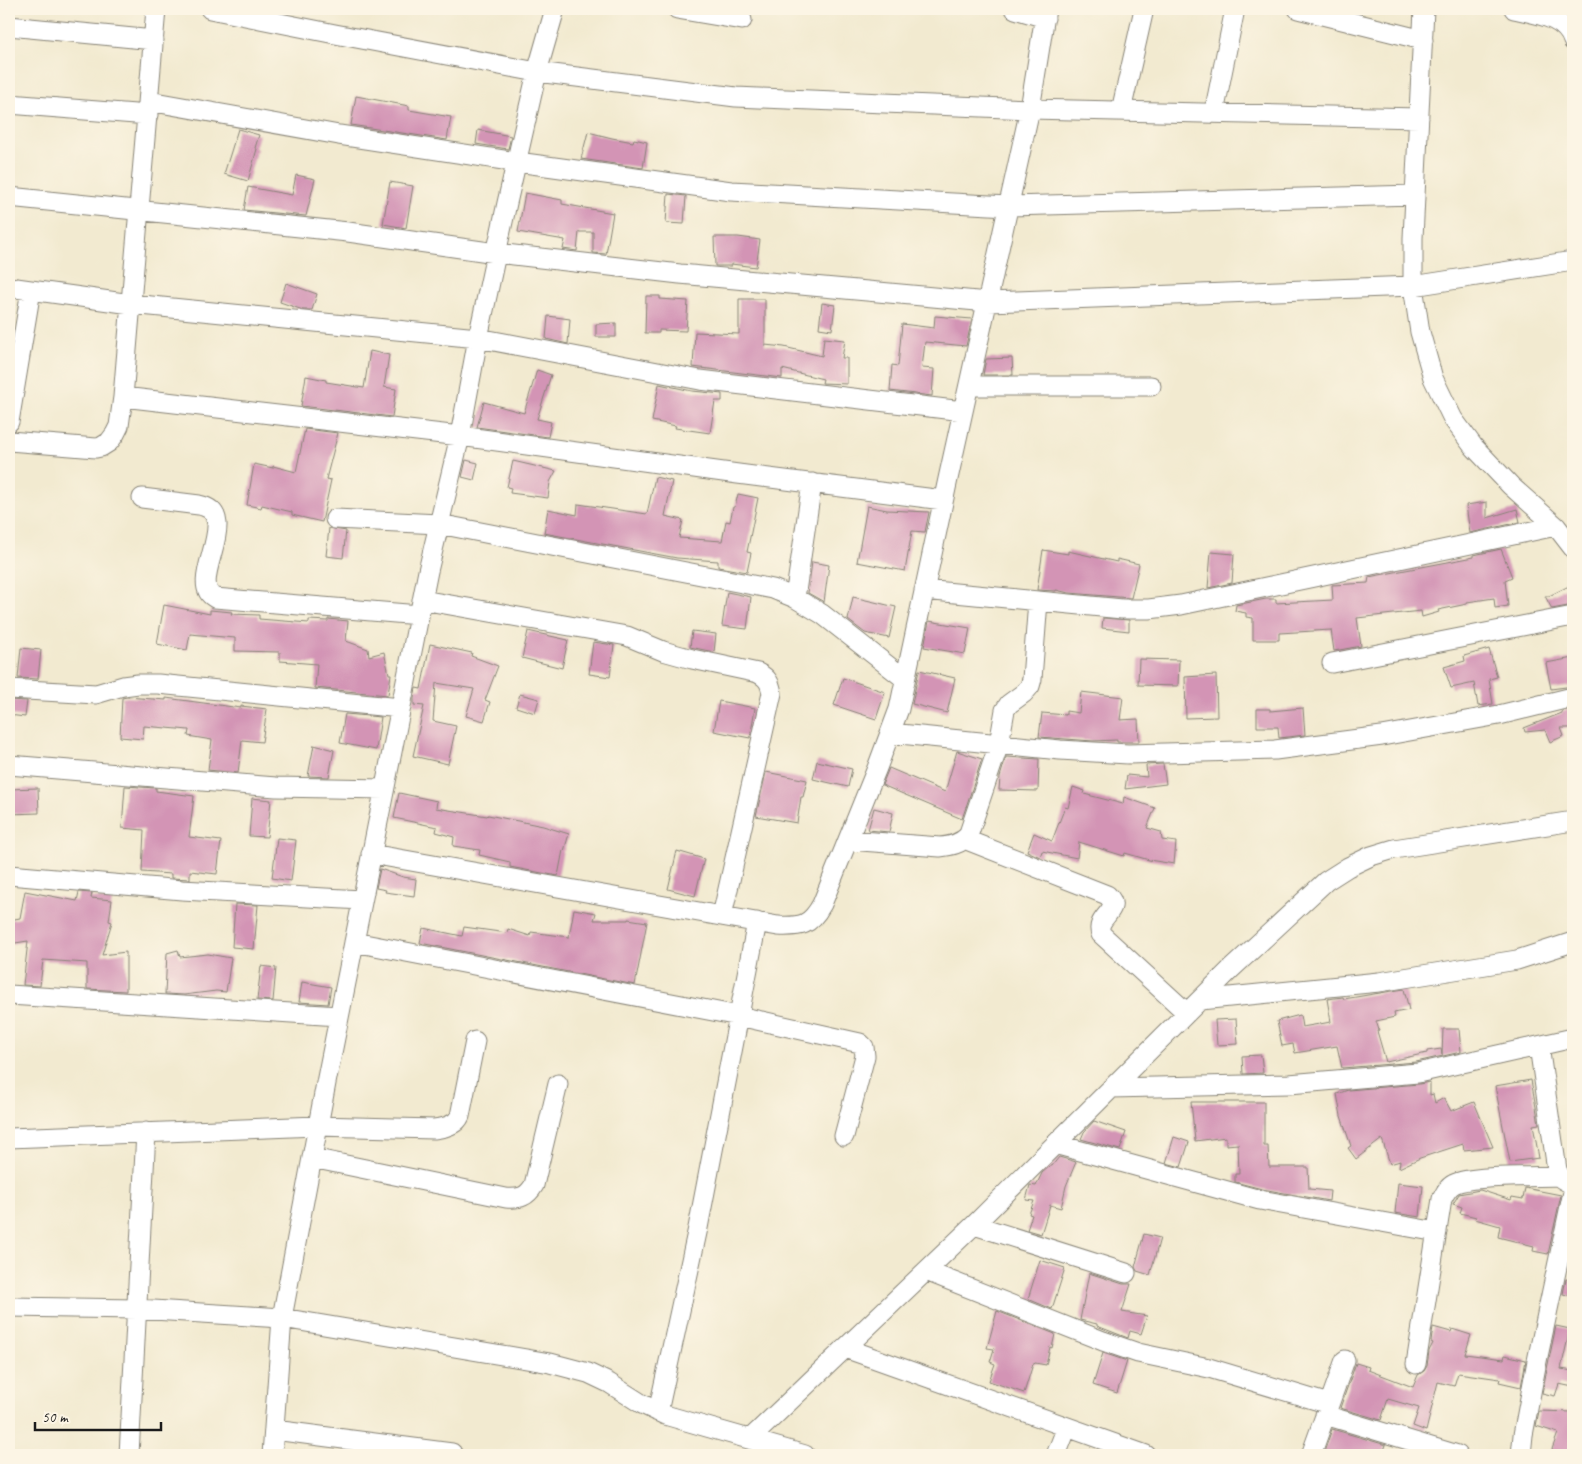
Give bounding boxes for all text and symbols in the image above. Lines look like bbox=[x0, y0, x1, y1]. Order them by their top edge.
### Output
scale bar bbox=[35, 1399, 161, 1431]
text: 50 m bbox=[42, 1408, 69, 1427]

